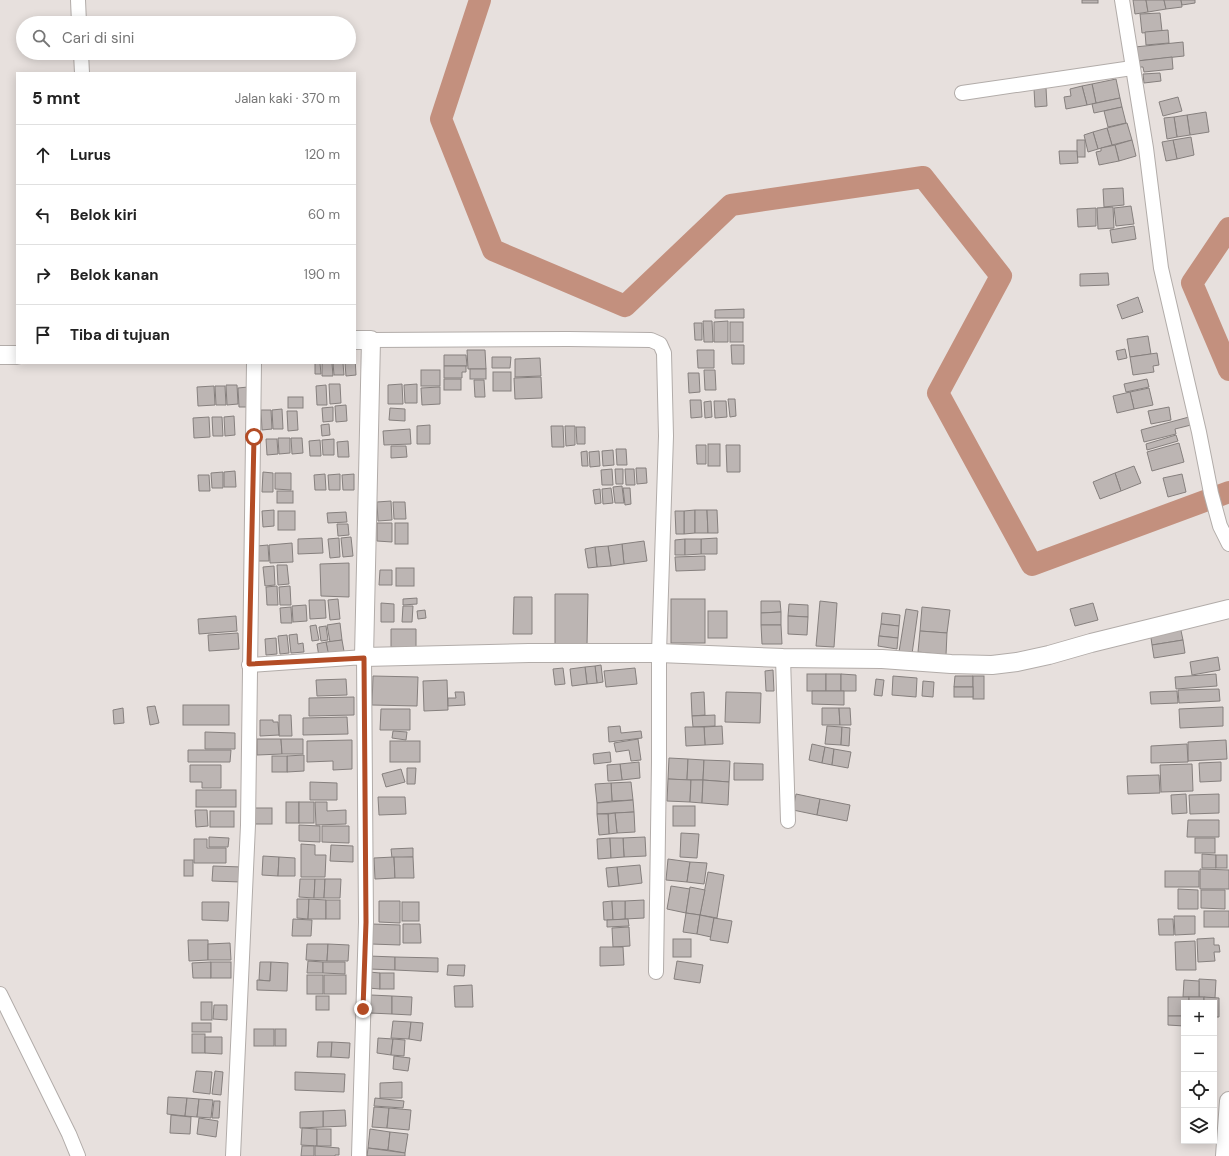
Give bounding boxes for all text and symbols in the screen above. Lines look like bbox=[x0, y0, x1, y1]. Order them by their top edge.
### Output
search box bbox=[16, 16, 356, 60]
icon: search bbox=[30, 27, 52, 49]
text: Cari di sini bbox=[62, 28, 134, 48]
text: 5 mnt bbox=[32, 87, 80, 109]
text: Jalan kaki · 370 m bbox=[235, 90, 340, 107]
icon: ahead bbox=[32, 144, 54, 166]
text: Lurus bbox=[70, 145, 111, 165]
text: 120 m bbox=[305, 146, 340, 163]
icon: left bbox=[32, 204, 54, 226]
text: Belok kiri bbox=[70, 205, 137, 225]
text: 60 m bbox=[308, 206, 340, 223]
icon: right bbox=[32, 264, 54, 286]
text: Belok kanan bbox=[70, 265, 158, 285]
text: 190 m bbox=[304, 266, 340, 283]
icon: arrive bbox=[32, 324, 54, 346]
text: Tiba di tujuan bbox=[70, 325, 170, 345]
route start bbox=[245, 428, 263, 446]
route end bbox=[354, 1000, 372, 1018]
map controls bbox=[1181, 1000, 1217, 1144]
button: + bbox=[1181, 1000, 1217, 1036]
button: − bbox=[1181, 1036, 1217, 1072]
button: locate bbox=[1181, 1072, 1217, 1108]
button: layers bbox=[1181, 1108, 1217, 1144]

